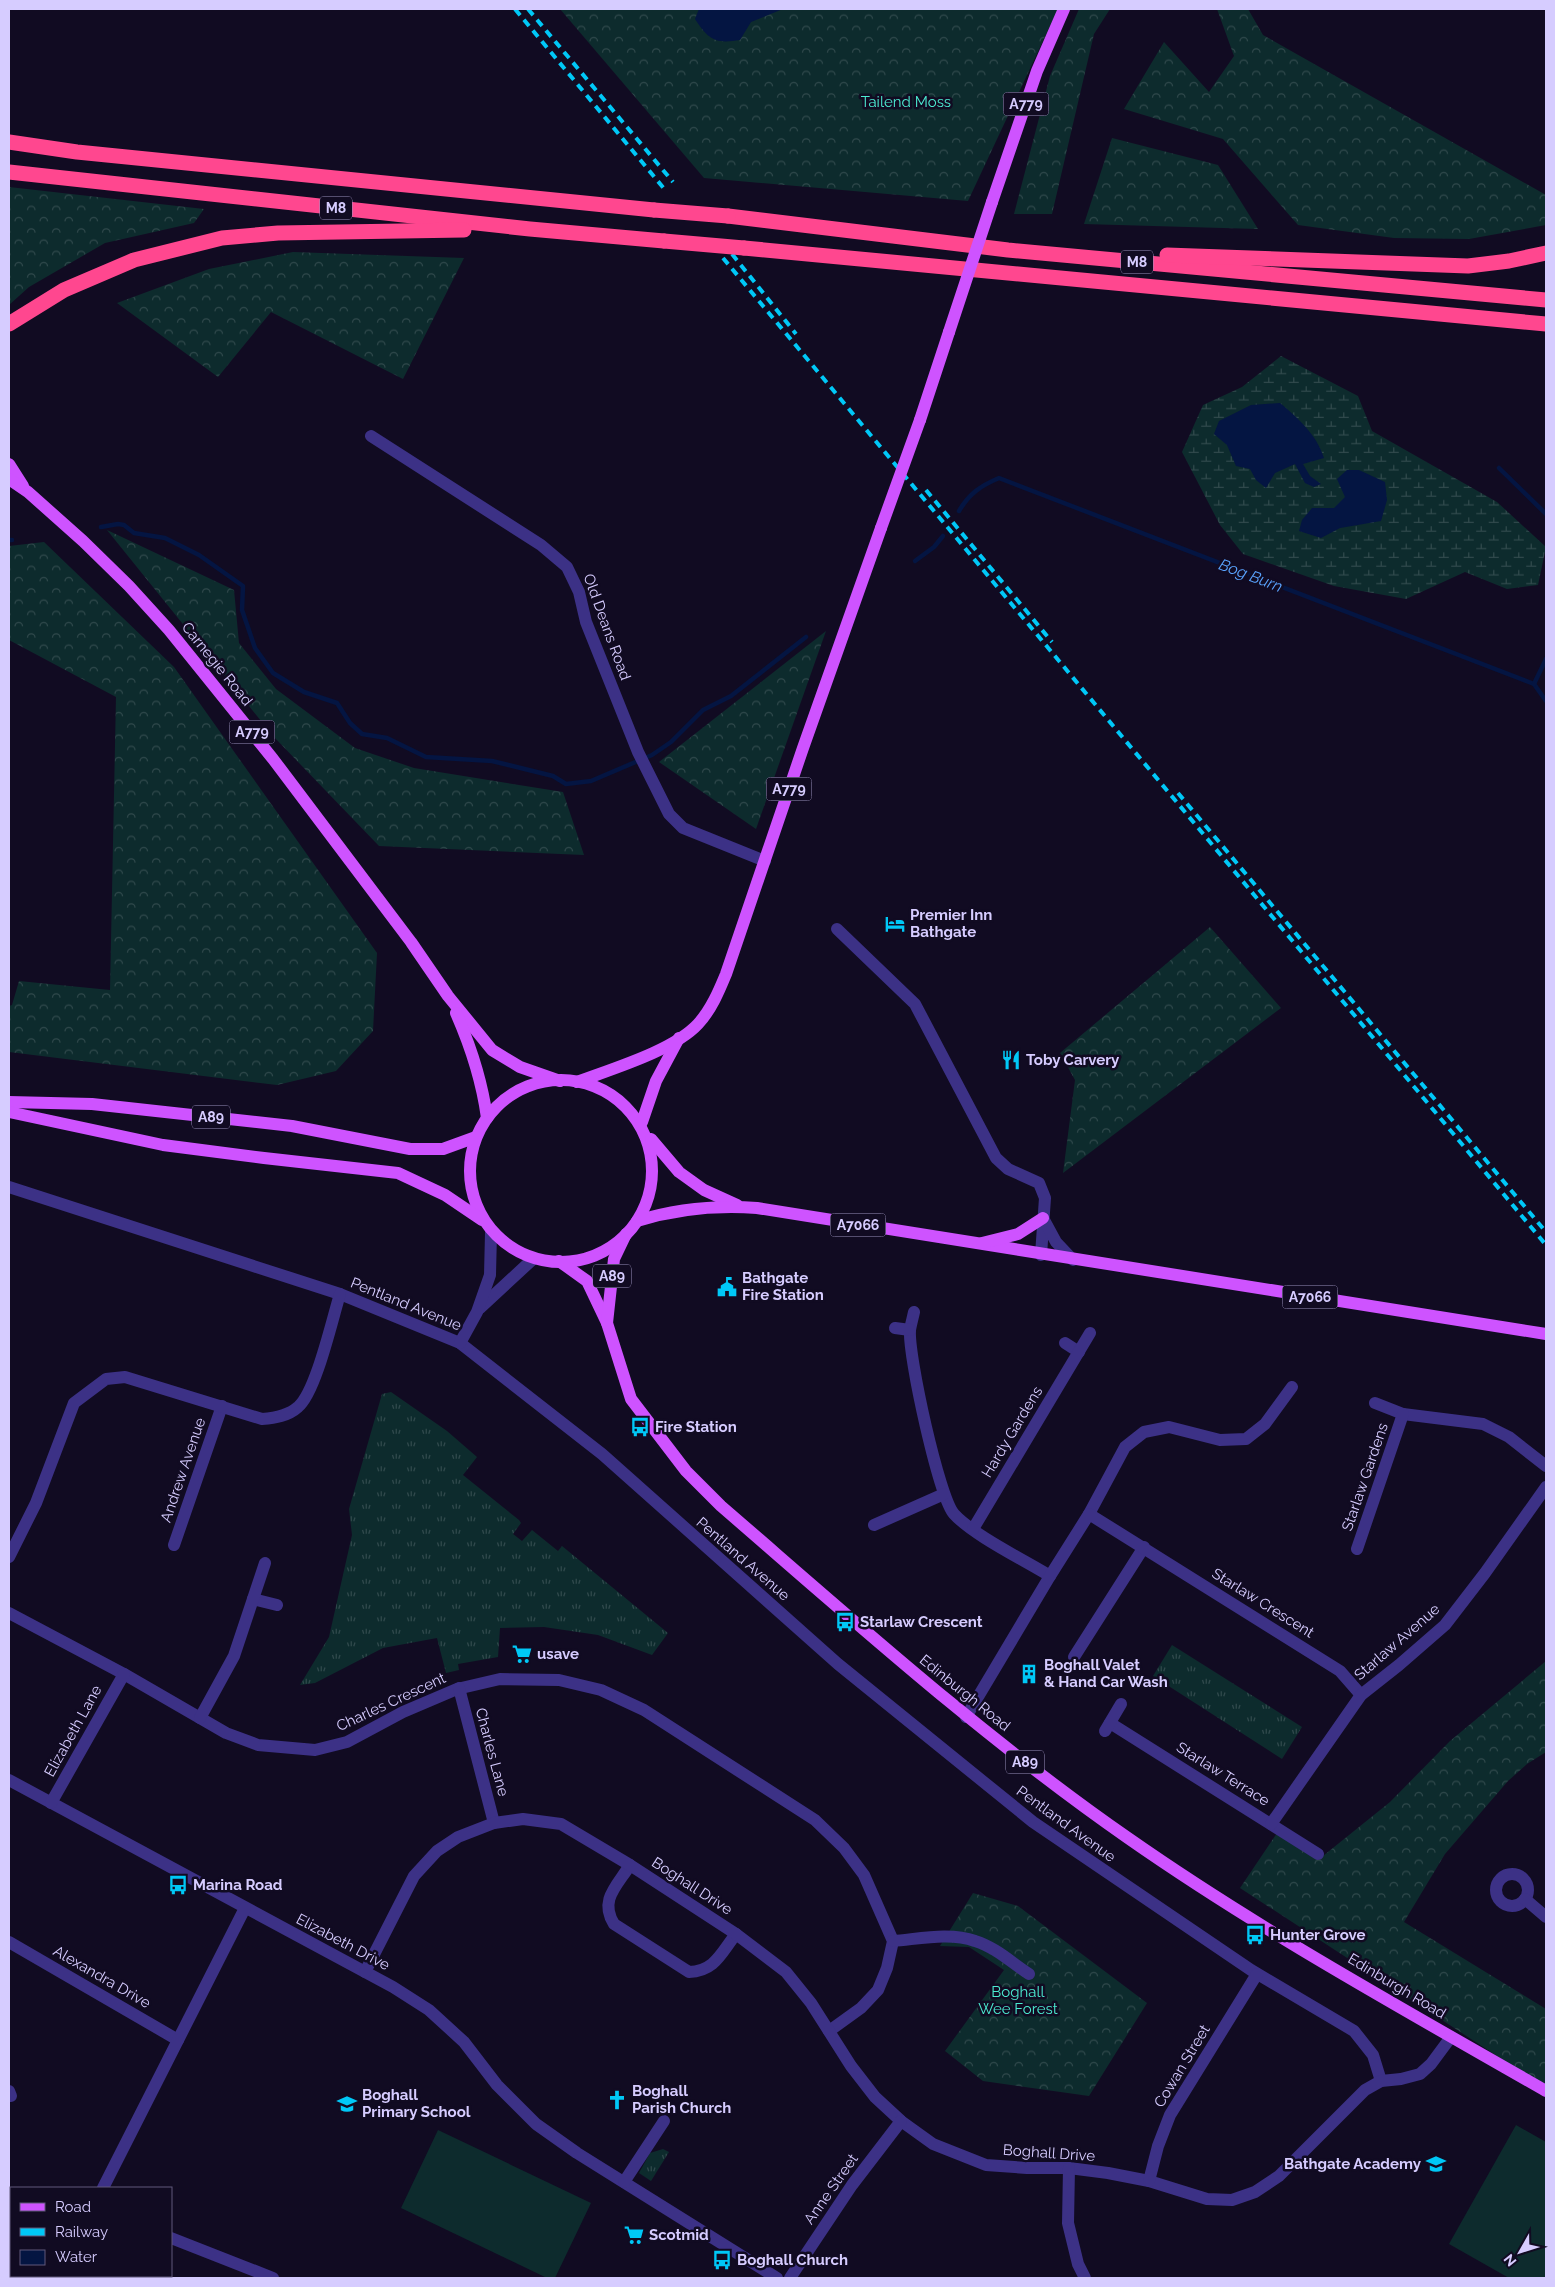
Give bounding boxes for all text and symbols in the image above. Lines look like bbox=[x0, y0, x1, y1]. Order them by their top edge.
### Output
road number: A779 bbox=[1004, 92, 1048, 116]
park label: Tailend Moss bbox=[861, 93, 951, 111]
road number: M8 bbox=[320, 197, 352, 220]
road number: M8 bbox=[1121, 250, 1153, 274]
water label: Bog Burn bbox=[1216, 555, 1285, 596]
street label: Old Deans Road bbox=[579, 571, 635, 683]
street label: Carnegie Road bbox=[178, 619, 256, 709]
road number: A779 bbox=[230, 720, 274, 744]
road number: A779 bbox=[766, 778, 812, 801]
place label: Premier Inn Bathgate bbox=[910, 906, 992, 941]
hotel icon: Premier Inn Bathgate bbox=[884, 913, 906, 935]
restaurant icon: Toby Carvery bbox=[1000, 1049, 1022, 1071]
place label: Toby Carvery bbox=[1026, 1051, 1120, 1069]
road number: A89 bbox=[192, 1106, 230, 1128]
road number: A7066 bbox=[830, 1214, 886, 1236]
road number: A89 bbox=[593, 1264, 631, 1288]
place label: Bathgate Fire Station bbox=[742, 1269, 824, 1304]
street label: Pentland Avenue bbox=[348, 1274, 464, 1335]
public building icon: Bathgate Fire Station bbox=[716, 1276, 738, 1298]
road number: A7066 bbox=[1282, 1285, 1338, 1308]
street label: Hardy Gardens bbox=[978, 1383, 1046, 1481]
street label: Andrew Avenue bbox=[157, 1415, 209, 1525]
bus stop icon: Fire Station bbox=[629, 1416, 651, 1438]
place label: Fire Station bbox=[655, 1418, 737, 1436]
street label: Starlaw Gardens bbox=[1338, 1421, 1392, 1533]
street label: Pentland Avenue bbox=[693, 1513, 794, 1605]
street label: Starlaw Crescent bbox=[1209, 1564, 1317, 1642]
street label: Starlaw Avenue bbox=[1351, 1600, 1444, 1684]
bus stop icon: Starlaw Crescent bbox=[834, 1611, 856, 1633]
place label: Starlaw Crescent bbox=[860, 1613, 983, 1631]
supermarket icon: usave bbox=[511, 1643, 533, 1665]
place label: usave bbox=[537, 1645, 579, 1663]
street label: Edinburgh Road bbox=[916, 1651, 1014, 1735]
place label: Boghall Valet & Hand Car Wash bbox=[1044, 1656, 1168, 1691]
building icon: Boghall Valet & Hand Car Wash bbox=[1018, 1663, 1040, 1685]
street label: Charles Crescent bbox=[334, 1669, 448, 1735]
street label: Elizabeth Lane bbox=[40, 1682, 106, 1780]
street label: Charles Lane bbox=[472, 1706, 513, 1798]
street label: Starlaw Terrace bbox=[1173, 1738, 1273, 1810]
road number: A89 bbox=[1006, 1750, 1044, 1774]
street label: Pentland Avenue bbox=[1013, 1782, 1119, 1866]
street label: Boghall Drive bbox=[648, 1853, 736, 1919]
bus stop icon: Marina Road bbox=[167, 1874, 189, 1896]
place label: Marina Road bbox=[193, 1876, 283, 1894]
street label: Elizabeth Drive bbox=[293, 1910, 393, 1974]
bus stop icon: Hunter Grove bbox=[1244, 1924, 1266, 1946]
place label: Hunter Grove bbox=[1270, 1926, 1366, 1944]
street label: Alexandra Drive bbox=[50, 1942, 154, 2012]
street label: Edinburgh Road bbox=[1345, 1950, 1449, 2022]
park label: Boghall Wee Forest bbox=[978, 1983, 1058, 2018]
street label: Cowan Street bbox=[1150, 2021, 1214, 2111]
place label: Boghall Parish Church bbox=[632, 2082, 731, 2117]
place label: Boghall Primary School bbox=[362, 2086, 471, 2121]
church icon: Boghall Parish Church bbox=[606, 2089, 628, 2111]
school or university icon: Boghall Primary School bbox=[336, 2093, 358, 2115]
street label: Boghall Drive bbox=[1002, 2141, 1096, 2165]
street label: Anne Street bbox=[800, 2150, 862, 2228]
school or university icon: Bathgate Academy bbox=[1425, 2153, 1447, 2175]
place label: Bathgate Academy bbox=[1284, 2155, 1422, 2173]
legend bbox=[10, 2187, 172, 2277]
text: Road bbox=[55, 2198, 91, 2216]
text: Railway bbox=[55, 2223, 108, 2241]
supermarket icon: Scotmid bbox=[623, 2224, 645, 2246]
place label: Scotmid bbox=[649, 2226, 709, 2244]
north arrow bbox=[1495, 2227, 1545, 2277]
text: Water bbox=[55, 2248, 98, 2266]
bus stop icon: Boghall Church bbox=[711, 2249, 733, 2271]
place label: Boghall Church bbox=[737, 2251, 848, 2269]
text: N bbox=[1500, 2251, 1519, 2269]

